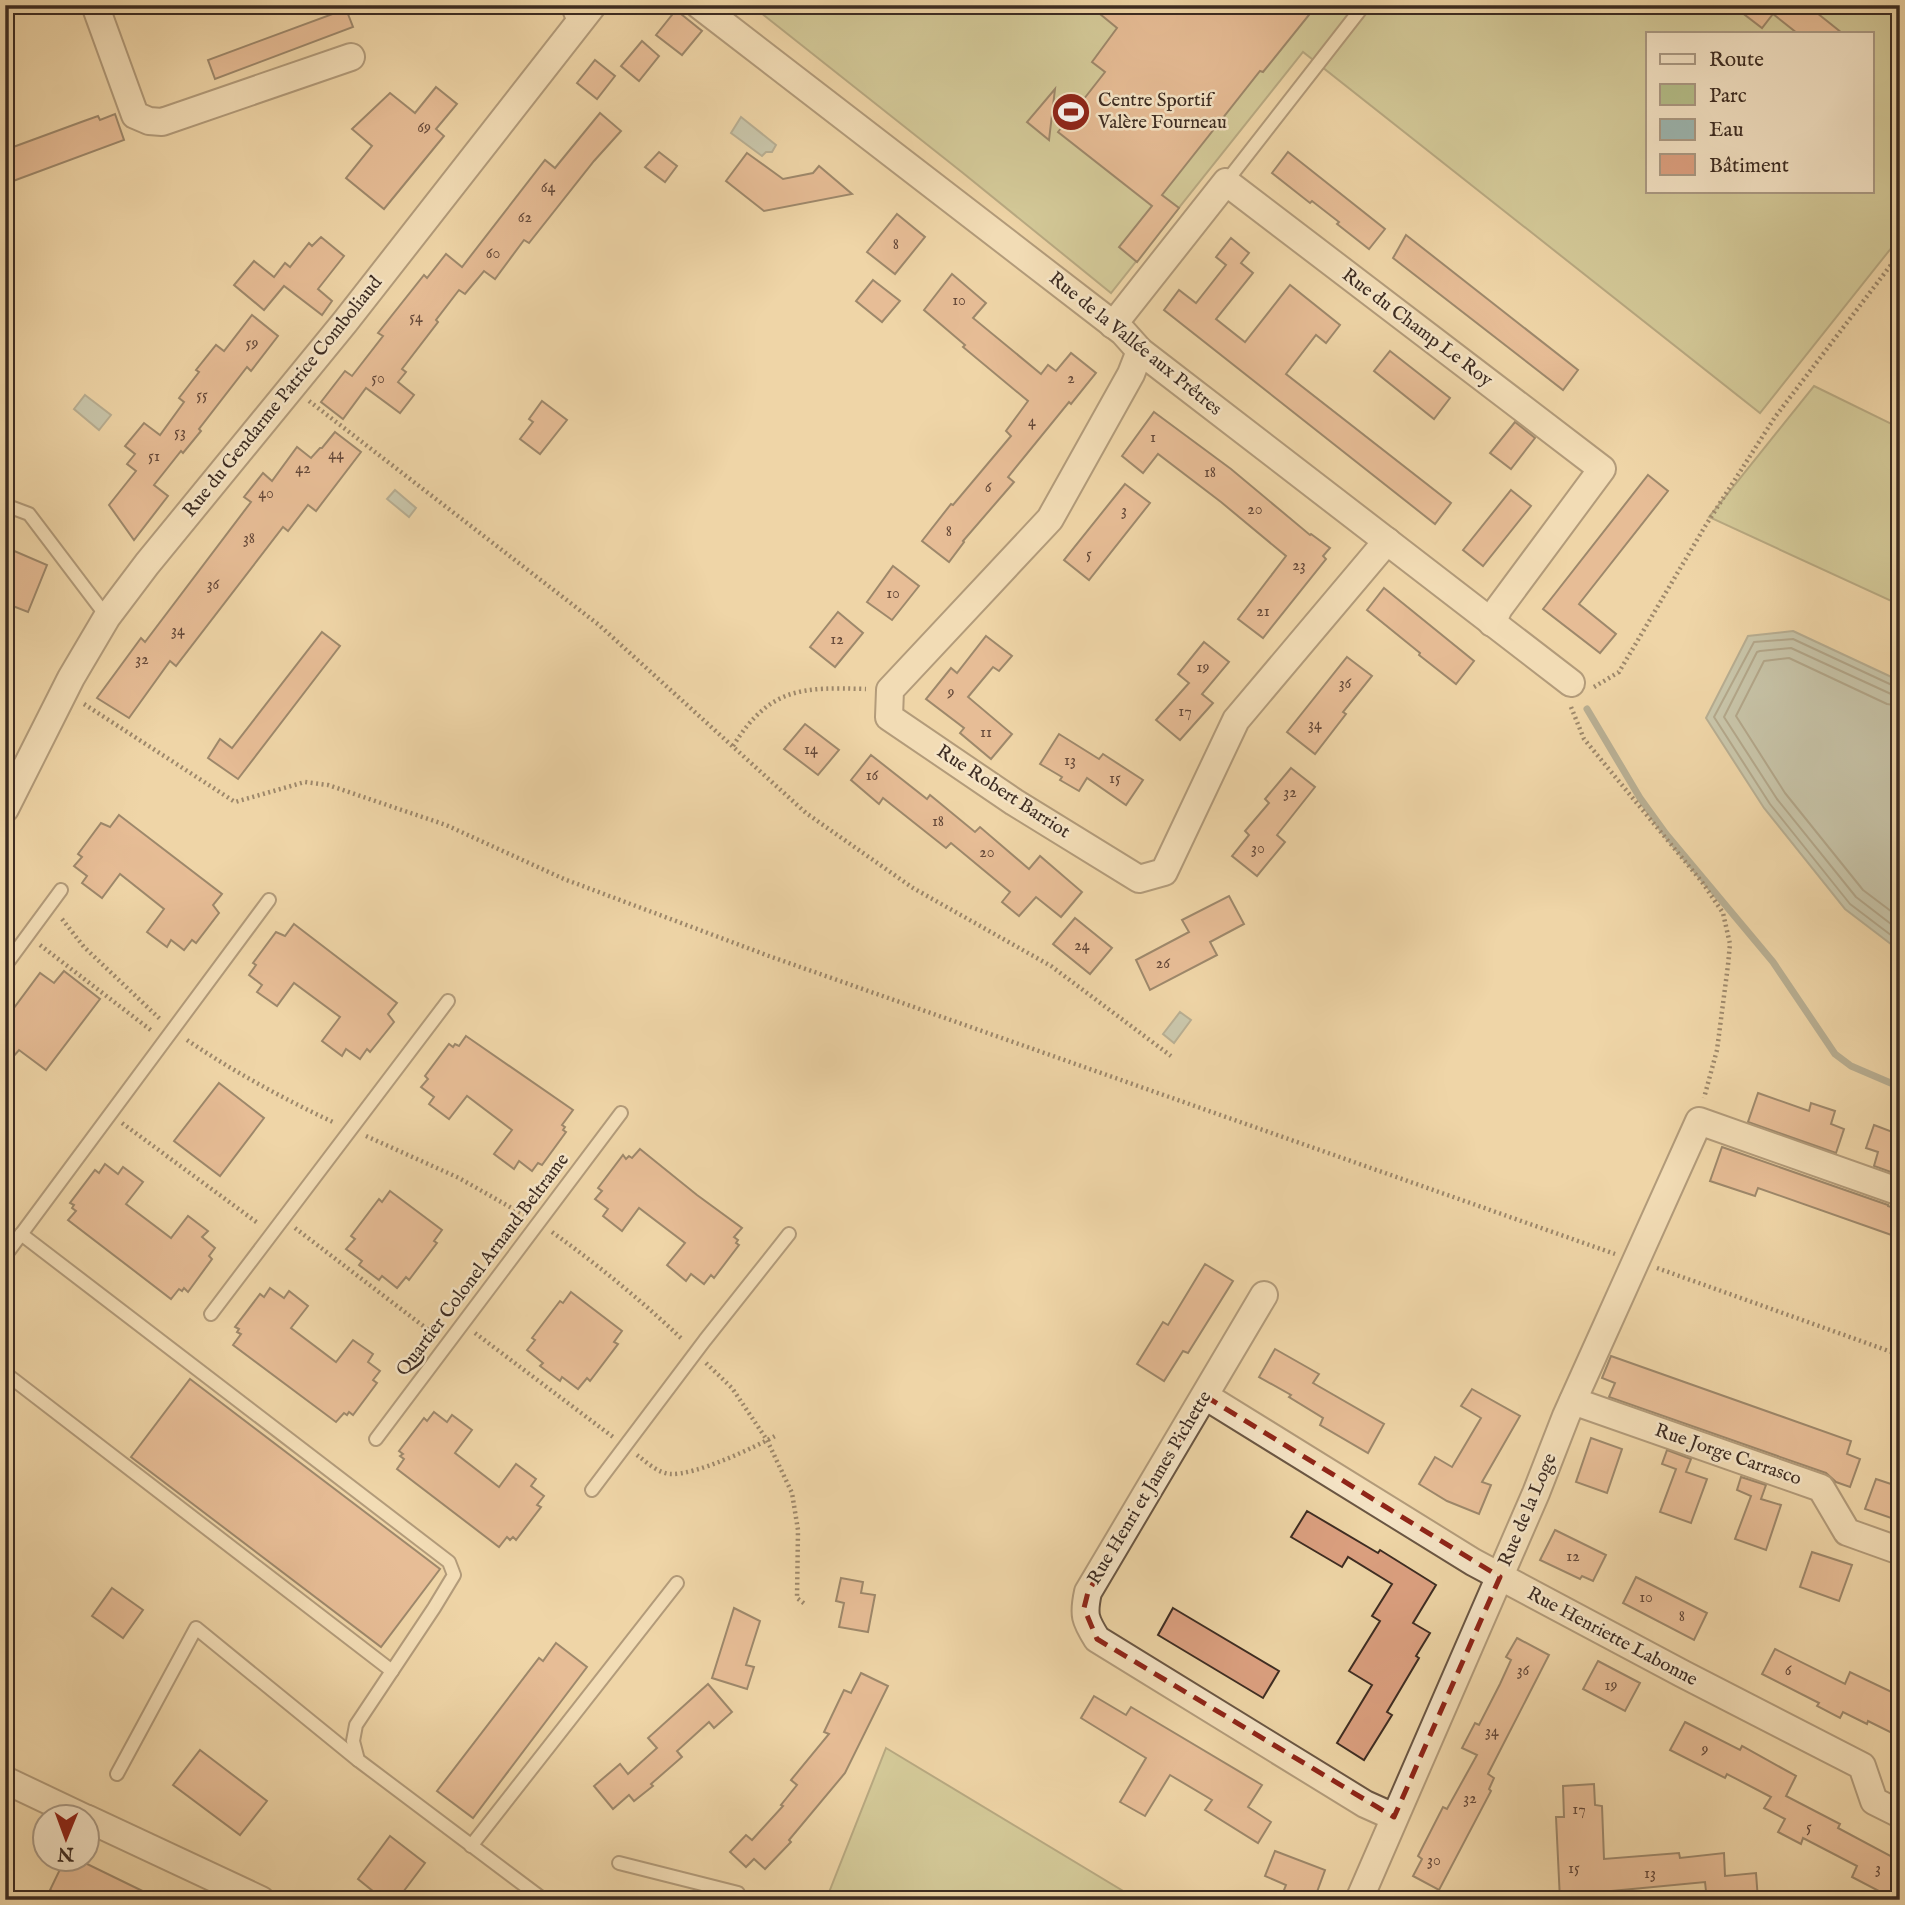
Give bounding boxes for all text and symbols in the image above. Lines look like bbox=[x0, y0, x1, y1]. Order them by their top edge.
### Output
legend bbox=[1646, 32, 1874, 192]
text: Route bbox=[1709, 47, 1764, 74]
text: Parc bbox=[1709, 83, 1747, 110]
place label: Centre Sportif Valère Fourneau bbox=[1097, 89, 1227, 135]
sports icon: Centre Sportif Valère Fourneau bbox=[1050, 91, 1092, 133]
text: Eau bbox=[1709, 117, 1744, 144]
house number: 69 bbox=[417, 118, 431, 138]
text: Bâtiment bbox=[1709, 153, 1789, 180]
house number: 64 bbox=[541, 178, 555, 198]
house number: 62 bbox=[518, 208, 532, 228]
house number: 8 bbox=[893, 235, 899, 255]
house number: 60 bbox=[486, 244, 500, 264]
street label: Rue du Champ Le Roy bbox=[1337, 263, 1498, 393]
street label: Rue de la Vallée aux Prêtres bbox=[1044, 267, 1226, 421]
street label: Rue du Gendarme Patrice Comboliaud bbox=[178, 271, 388, 523]
house number: 10 bbox=[952, 291, 966, 311]
house number: 54 bbox=[409, 308, 423, 328]
house number: 59 bbox=[246, 334, 258, 354]
house number: 50 bbox=[371, 369, 385, 389]
house number: 2 bbox=[1067, 369, 1075, 389]
house number: 55 bbox=[196, 386, 208, 406]
house number: 4 bbox=[1028, 412, 1036, 432]
house number: 53 bbox=[174, 423, 186, 443]
house number: 1 bbox=[1150, 428, 1156, 448]
house number: 44 bbox=[328, 445, 344, 465]
house number: 51 bbox=[148, 447, 160, 467]
house number: 42 bbox=[295, 459, 311, 479]
house number: 18 bbox=[1204, 463, 1216, 483]
house number: 6 bbox=[985, 478, 992, 498]
house number: 40 bbox=[258, 484, 274, 504]
house number: 20 bbox=[1247, 500, 1263, 520]
house number: 3 bbox=[1121, 501, 1127, 521]
house number: 8 bbox=[946, 522, 952, 542]
house number: 38 bbox=[243, 529, 255, 549]
house number: 5 bbox=[1086, 545, 1092, 565]
house number: 23 bbox=[1292, 556, 1306, 576]
house number: 36 bbox=[207, 575, 220, 595]
house number: 10 bbox=[886, 584, 900, 604]
house number: 21 bbox=[1256, 602, 1270, 622]
house number: 34 bbox=[171, 621, 185, 641]
house number: 12 bbox=[830, 630, 844, 650]
house number: 32 bbox=[135, 650, 149, 670]
house number: 19 bbox=[1197, 658, 1209, 678]
house number: 36 bbox=[1339, 674, 1352, 694]
house number: 9 bbox=[947, 683, 955, 703]
house number: 17 bbox=[1178, 702, 1192, 722]
house number: 34 bbox=[1308, 715, 1322, 735]
house number: 11 bbox=[980, 723, 992, 743]
house number: 14 bbox=[804, 740, 818, 760]
street label: Rue Robert Barriot bbox=[932, 740, 1075, 844]
house number: 13 bbox=[1064, 751, 1076, 771]
house number: 16 bbox=[866, 766, 879, 786]
house number: 15 bbox=[1109, 769, 1121, 789]
house number: 32 bbox=[1283, 783, 1297, 803]
house number: 18 bbox=[932, 812, 944, 832]
house number: 30 bbox=[1251, 839, 1265, 859]
house number: 20 bbox=[979, 843, 995, 863]
house number: 24 bbox=[1074, 936, 1090, 956]
house number: 26 bbox=[1156, 954, 1170, 974]
street label: Quartier Colonel Arnaud Beltrame bbox=[391, 1149, 575, 1381]
street label: Rue Henri et James Pichette bbox=[1083, 1386, 1218, 1589]
street label: Rue Jorge Carrasco bbox=[1651, 1419, 1805, 1491]
street label: Rue de la Loge bbox=[1493, 1450, 1563, 1570]
house number: 12 bbox=[1566, 1547, 1580, 1567]
street label: Rue Henriette Labonne bbox=[1523, 1582, 1702, 1692]
house number: 10 bbox=[1639, 1588, 1653, 1608]
house number: 8 bbox=[1679, 1607, 1685, 1627]
house number: 36 bbox=[1517, 1661, 1530, 1681]
house number: 6 bbox=[1785, 1661, 1792, 1681]
house number: 19 bbox=[1605, 1676, 1617, 1696]
house number: 34 bbox=[1485, 1722, 1499, 1742]
house number: 9 bbox=[1701, 1740, 1709, 1760]
house number: 32 bbox=[1463, 1789, 1477, 1809]
house number: 17 bbox=[1572, 1800, 1586, 1820]
north arrow bbox=[32, 1804, 102, 1874]
house number: 5 bbox=[1806, 1818, 1812, 1838]
text: N bbox=[57, 1841, 75, 1865]
house number: 30 bbox=[1427, 1851, 1441, 1871]
house number: 15 bbox=[1568, 1859, 1580, 1879]
house number: 3 bbox=[1875, 1859, 1881, 1879]
house number: 13 bbox=[1644, 1864, 1656, 1884]

